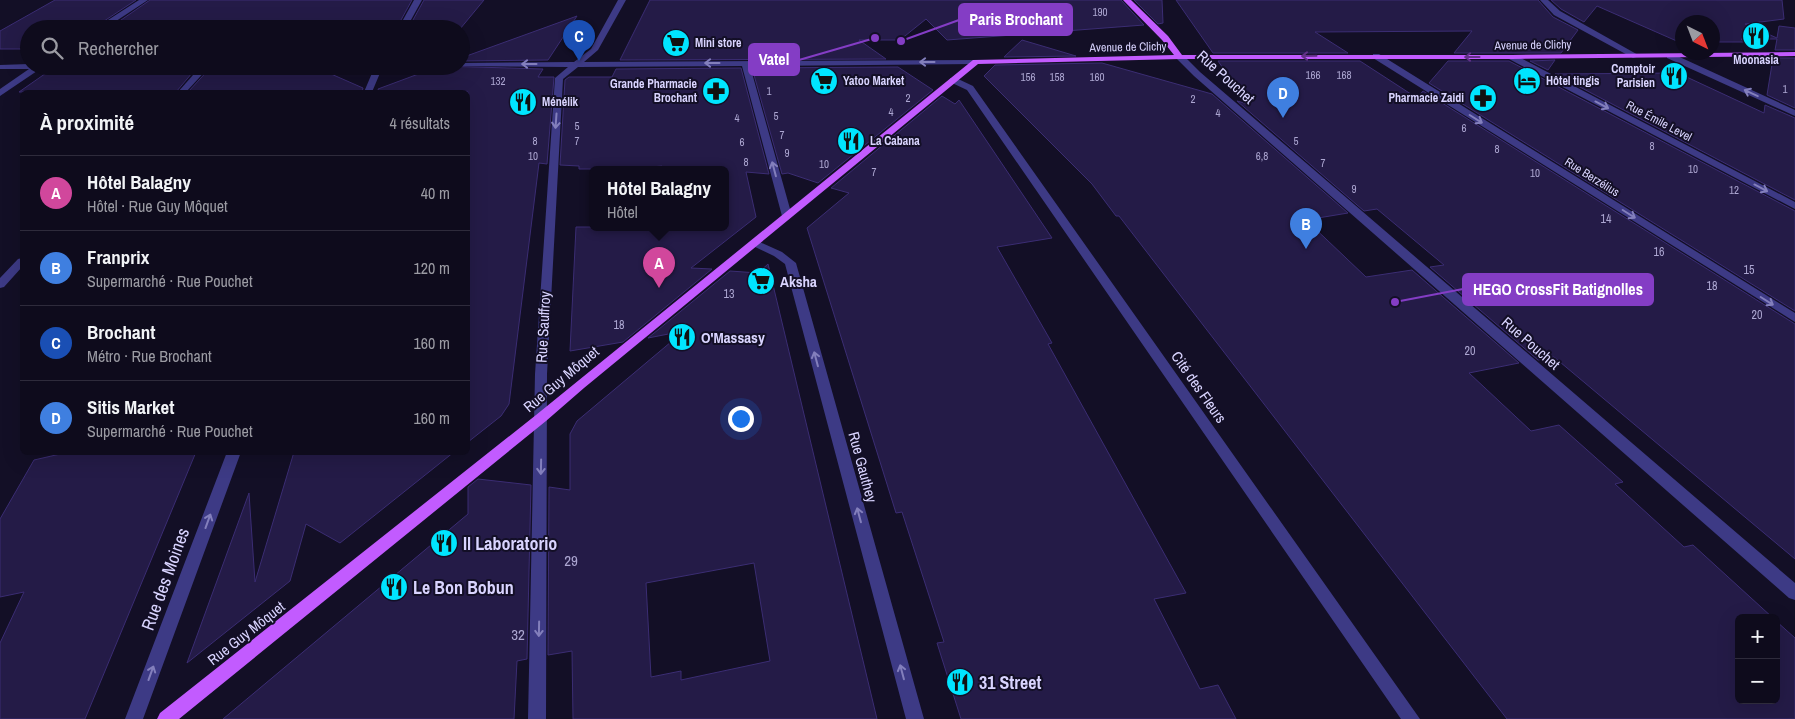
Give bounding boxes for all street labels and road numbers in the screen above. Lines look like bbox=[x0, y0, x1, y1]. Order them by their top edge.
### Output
street label: Avenue de Clichy bbox=[1493, 36, 1572, 54]
street label: Avenue de Clichy bbox=[1088, 38, 1167, 56]
street label: Rue Pouchet bbox=[1193, 45, 1260, 109]
street label: Rue Émile Level bbox=[1623, 97, 1695, 145]
street label: Rue Berzélius bbox=[1562, 154, 1623, 200]
street label: Rue Sauffroy bbox=[531, 290, 555, 363]
street label: Rue Pouchet bbox=[1497, 312, 1565, 375]
street label: Rue Guy Môquet bbox=[519, 341, 604, 417]
street label: Cité des Fleurs bbox=[1166, 347, 1232, 427]
street label: Rue Gauthey bbox=[843, 429, 883, 506]
street label: Rue des Moines bbox=[135, 524, 195, 634]
street label: Rue Guy Môquet bbox=[203, 596, 290, 670]

